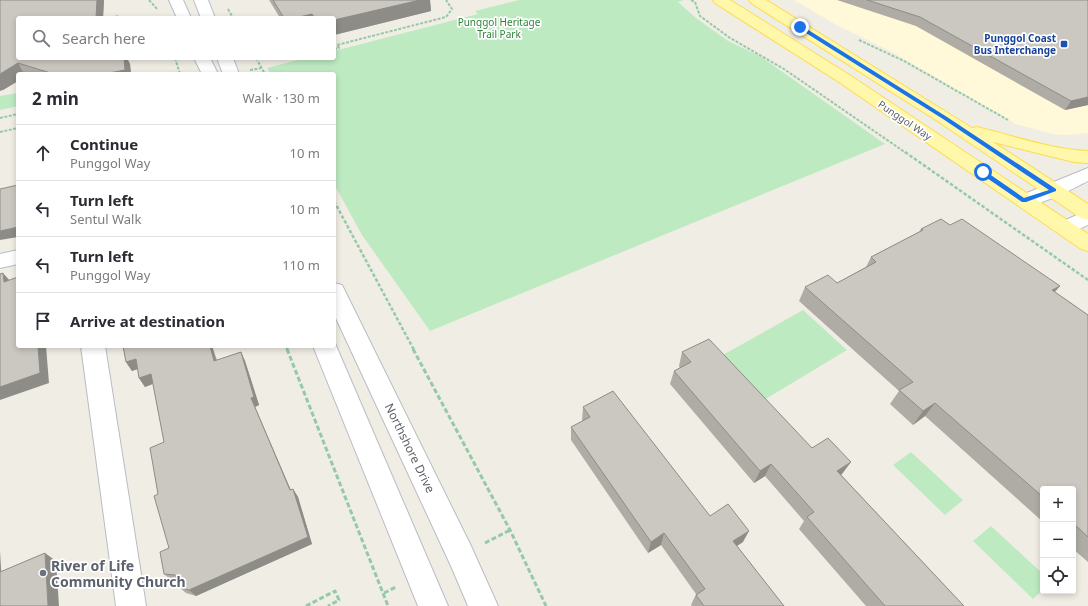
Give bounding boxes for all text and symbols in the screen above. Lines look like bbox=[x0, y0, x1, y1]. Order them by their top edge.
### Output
park label: Punggol Heritage Trail Park bbox=[458, 15, 541, 41]
search box bbox=[16, 16, 336, 60]
route end bbox=[791, 18, 809, 36]
icon: search bbox=[30, 27, 52, 49]
text: Search here bbox=[62, 28, 145, 48]
place label: Punggol Coast Bus Interchange bbox=[974, 31, 1057, 57]
marker: Punggol Coast Bus Interchange bbox=[1059, 39, 1069, 49]
text: 2 min bbox=[32, 87, 79, 110]
text: Walk · 130 m bbox=[242, 89, 320, 107]
street label: Punggol Way bbox=[875, 97, 935, 144]
text: Continue bbox=[70, 134, 138, 154]
icon: ahead bbox=[32, 142, 54, 164]
text: 10 m bbox=[290, 144, 320, 162]
text: Punggol Way bbox=[70, 154, 150, 172]
route start bbox=[974, 163, 992, 181]
text: Turn left bbox=[70, 190, 134, 210]
icon: left bbox=[32, 198, 54, 220]
text: 10 m bbox=[290, 200, 320, 218]
text: Sentul Walk bbox=[70, 210, 141, 228]
text: Turn left bbox=[70, 246, 134, 266]
icon: left bbox=[32, 254, 54, 276]
text: 110 m bbox=[282, 256, 320, 274]
text: Punggol Way bbox=[70, 266, 150, 284]
icon: arrive bbox=[32, 310, 54, 332]
text: Arrive at destination bbox=[70, 311, 225, 331]
street label: Northshore Drive bbox=[381, 400, 439, 496]
map controls bbox=[1040, 486, 1076, 594]
button: + bbox=[1040, 486, 1076, 522]
button: − bbox=[1040, 522, 1076, 558]
place label: River of Life Community Church bbox=[51, 556, 186, 591]
button: locate bbox=[1040, 558, 1076, 594]
marker: River of Life Community Church bbox=[38, 568, 48, 578]

